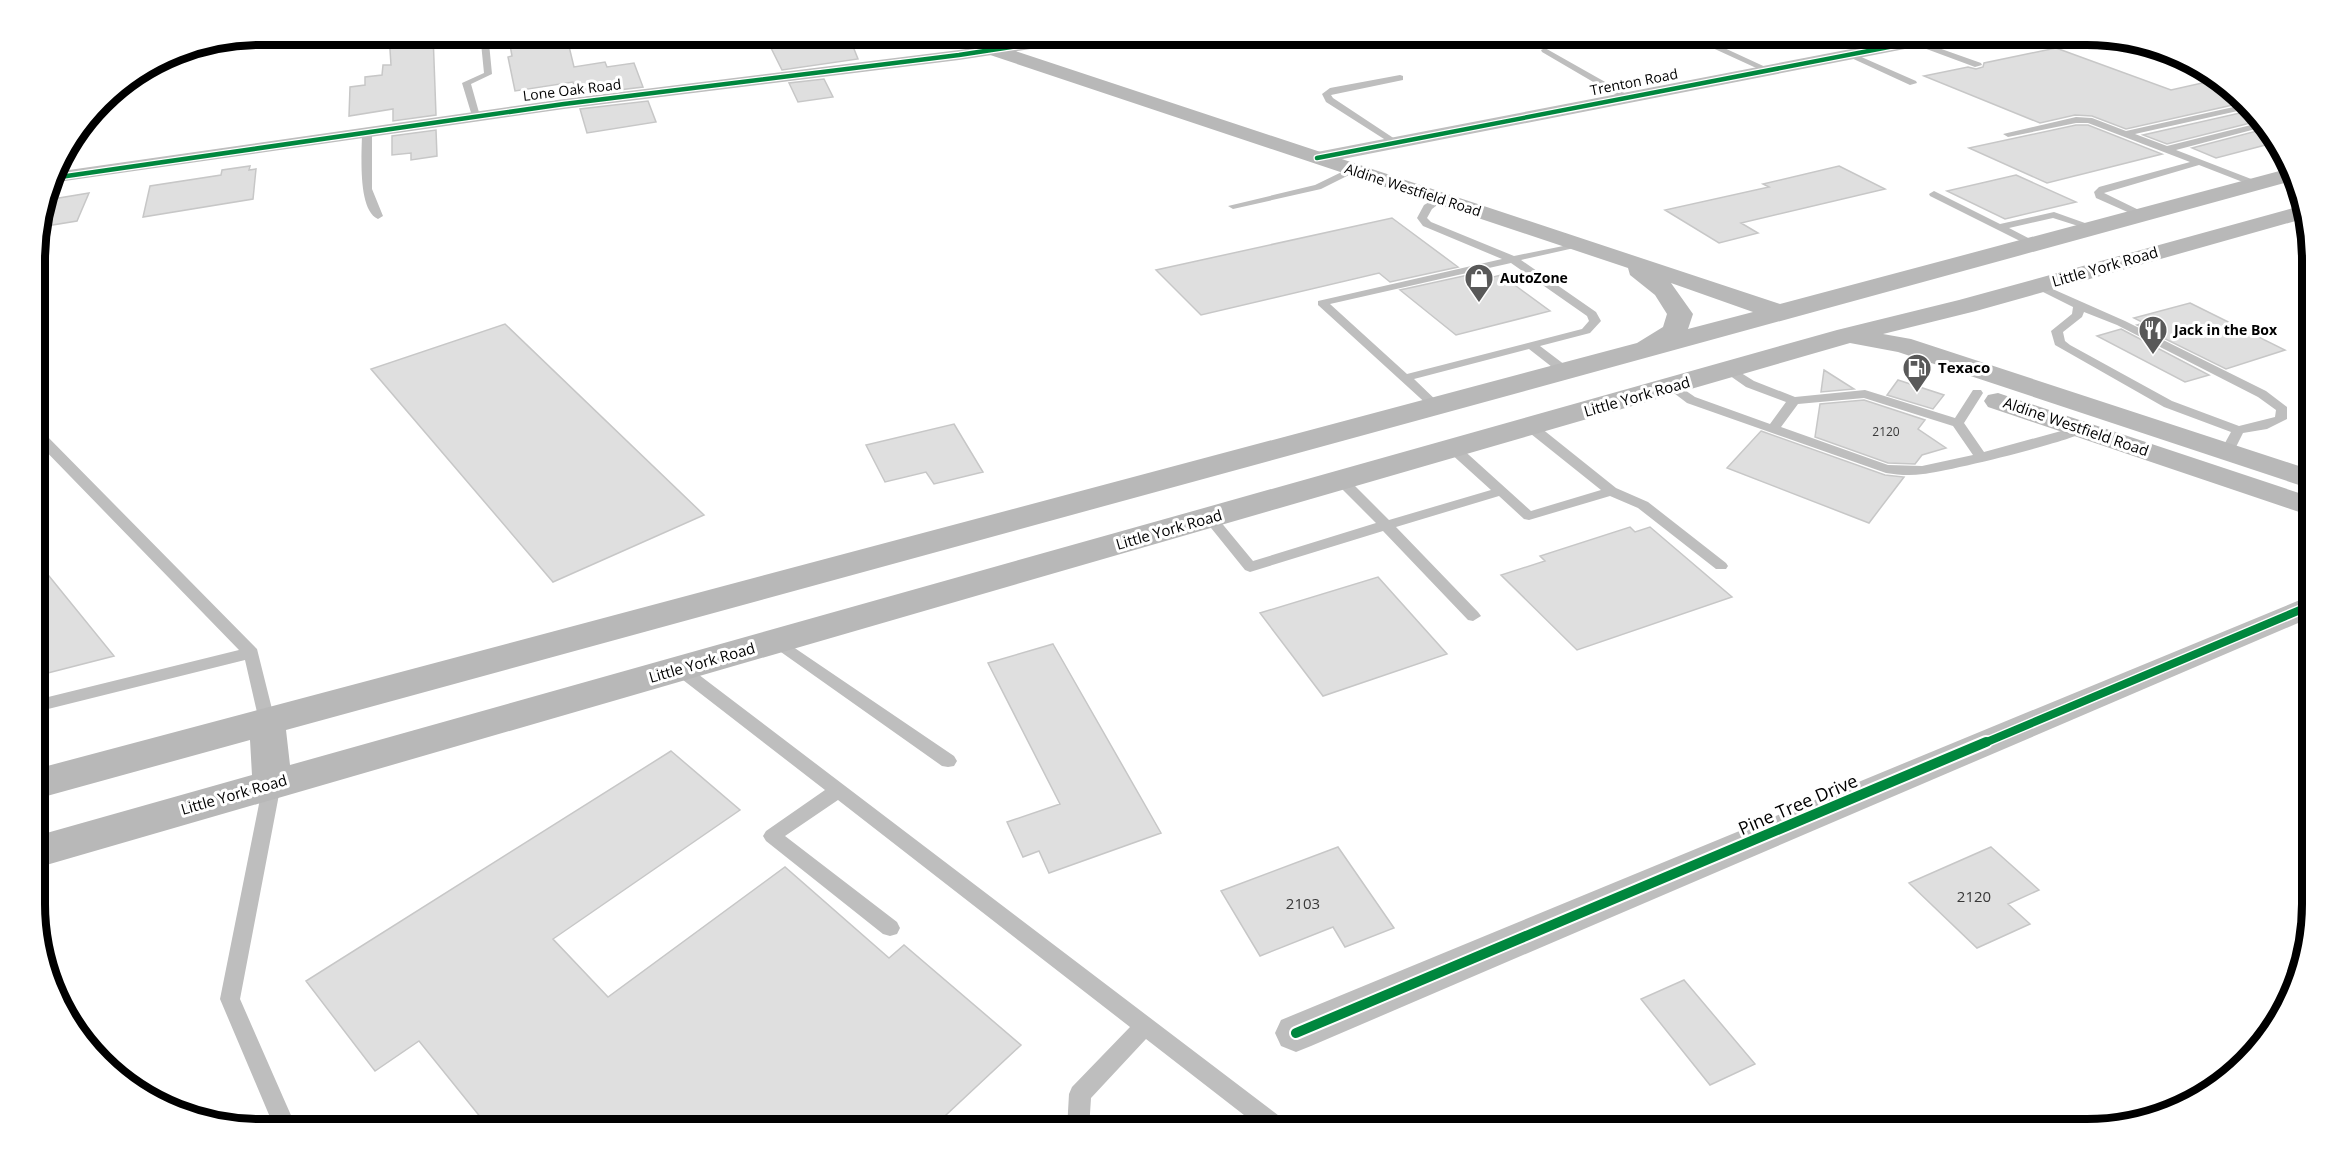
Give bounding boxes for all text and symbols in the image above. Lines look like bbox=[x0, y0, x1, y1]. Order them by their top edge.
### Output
street label: Trenton Road bbox=[1588, 64, 1679, 99]
street label: Lone Oak Road bbox=[522, 74, 622, 105]
street label: Aldine Westfield Road bbox=[1343, 159, 1484, 221]
street label: Little York Road bbox=[2049, 241, 2160, 291]
shop icon: AutoZone bbox=[1463, 262, 1495, 304]
place label: AutoZone bbox=[1500, 268, 1568, 287]
restaurant icon: Jack in the Box bbox=[2137, 314, 2169, 356]
place label: Jack in the Box bbox=[2172, 320, 2278, 339]
fuel station icon: Texaco bbox=[1901, 352, 1933, 394]
place label: Texaco bbox=[1938, 357, 1990, 377]
street label: Little York Road bbox=[1581, 371, 1692, 421]
street label: Aldine Westfield Road bbox=[2001, 392, 2152, 460]
house number: 2120 bbox=[1872, 423, 1900, 440]
street label: Little York Road bbox=[1113, 504, 1224, 554]
street label: Little York Road bbox=[646, 637, 757, 687]
street label: Pine Tree Drive bbox=[1734, 768, 1861, 840]
street label: Little York Road bbox=[178, 769, 289, 819]
house number: 2120 bbox=[1957, 886, 1991, 906]
house number: 2103 bbox=[1286, 893, 1320, 913]

